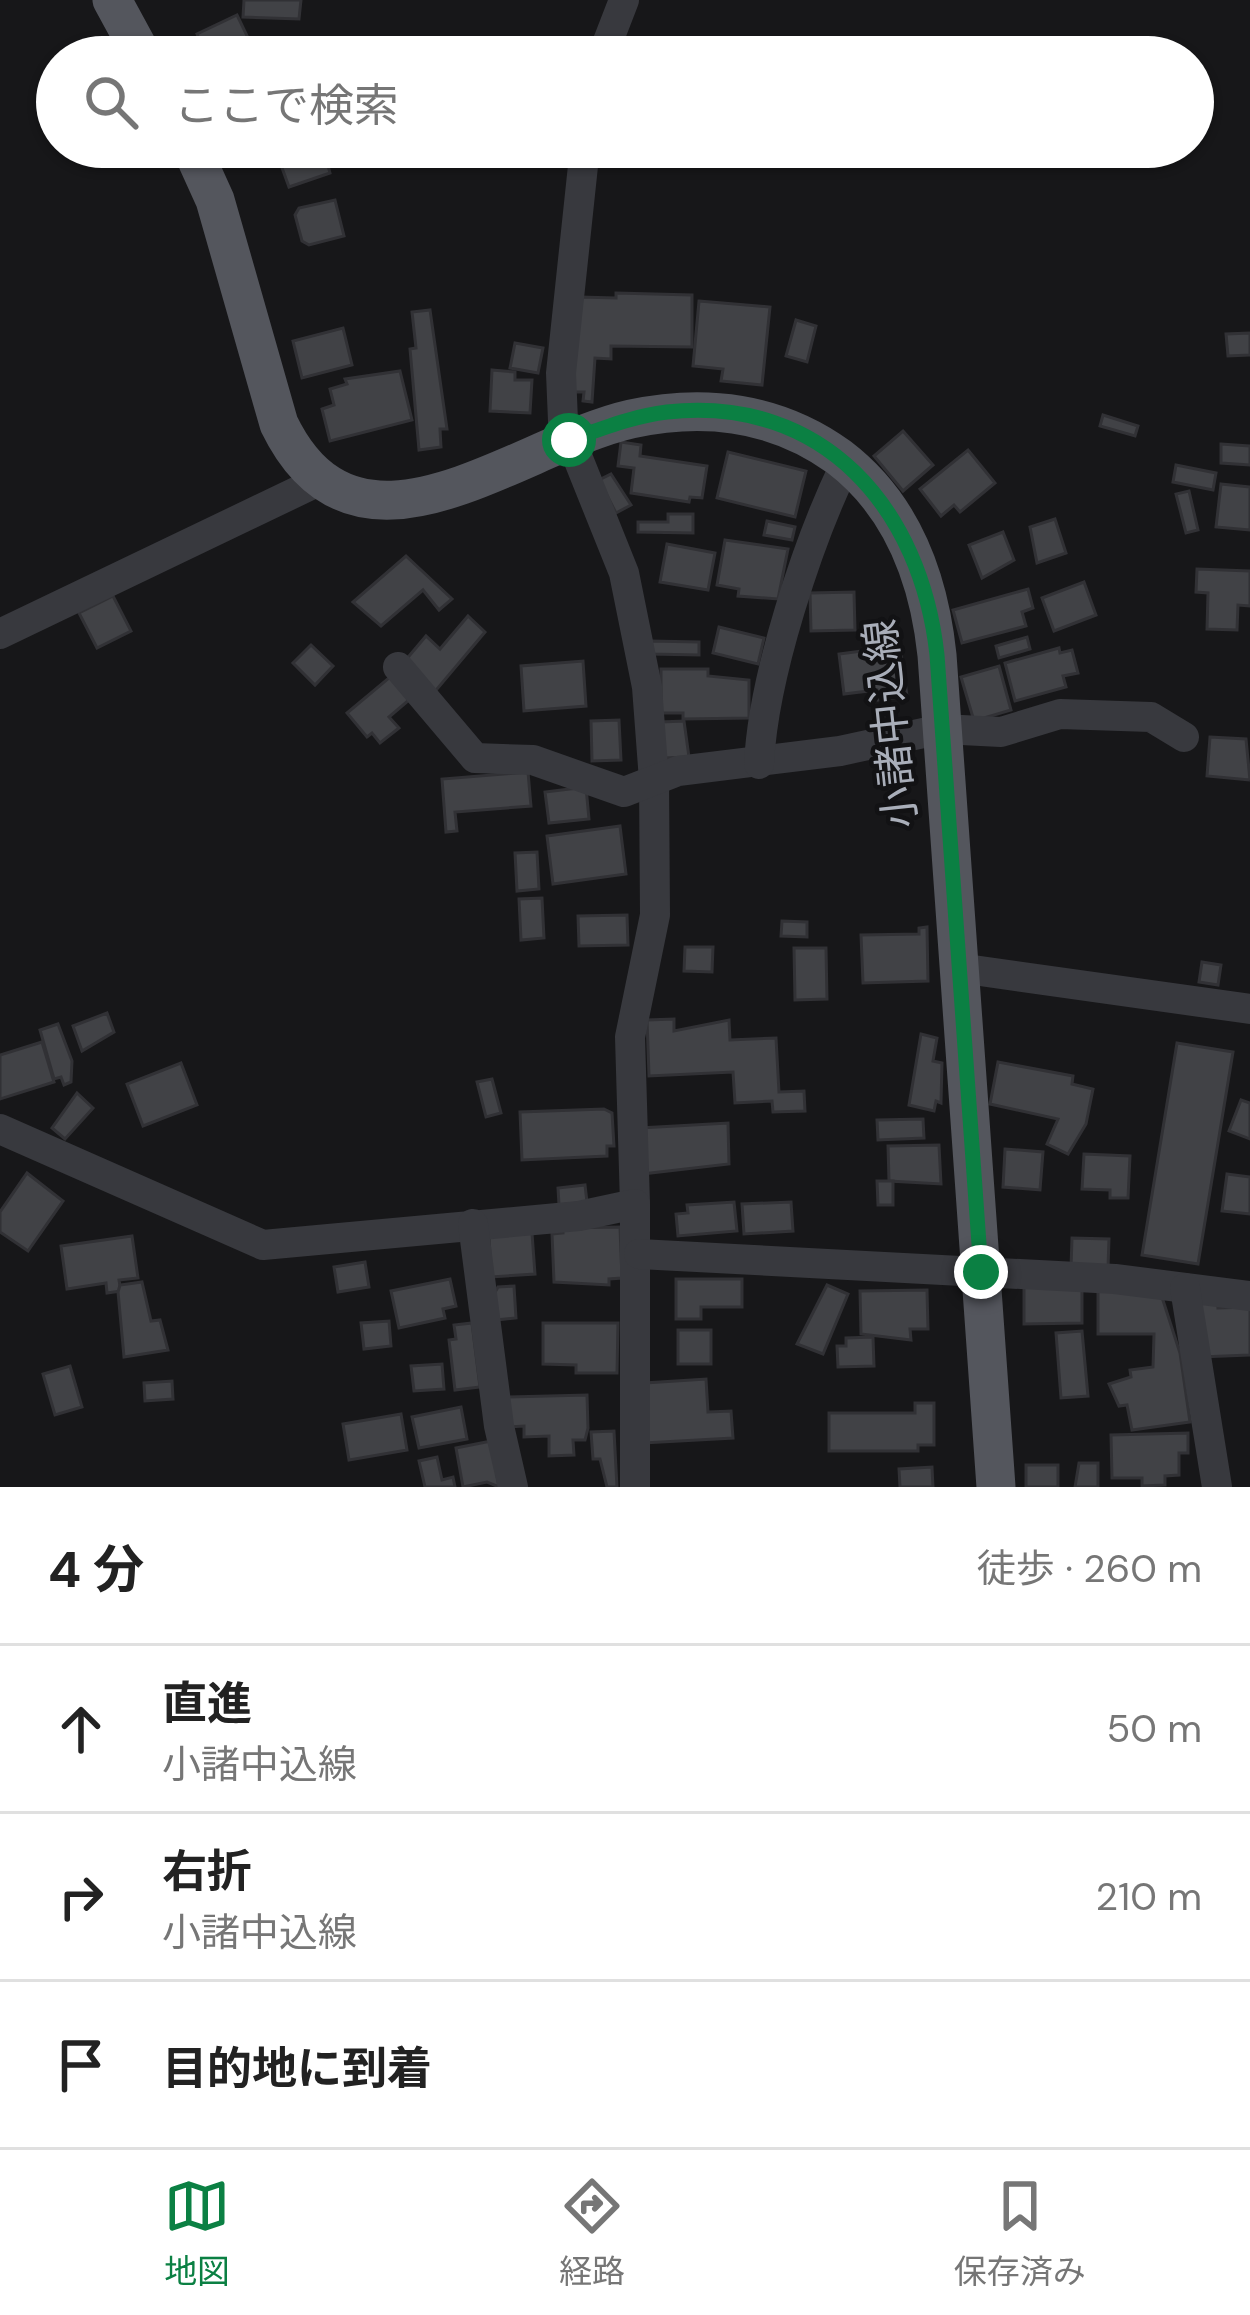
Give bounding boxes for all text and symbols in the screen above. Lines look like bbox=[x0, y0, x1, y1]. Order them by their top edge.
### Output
search box bbox=[36, 36, 1214, 168]
icon: search bbox=[78, 69, 144, 135]
text: ここで検索 bbox=[174, 76, 399, 135]
route start bbox=[542, 413, 596, 467]
street label: 小諸中込線 bbox=[852, 617, 929, 831]
route end bbox=[954, 1245, 1008, 1299]
text: 4 分 bbox=[48, 1536, 144, 1603]
text: 徒歩 · 260 m bbox=[977, 1543, 1202, 1594]
text: 直進 bbox=[162, 1674, 252, 1733]
icon: ahead bbox=[48, 1696, 114, 1762]
text: 50 m bbox=[1106, 1703, 1202, 1754]
text: 小諸中込線 bbox=[162, 1739, 357, 1790]
text: 右折 bbox=[162, 1842, 252, 1901]
icon: right bbox=[48, 1864, 114, 1930]
text: 210 m bbox=[1096, 1871, 1202, 1922]
text: 小諸中込線 bbox=[162, 1907, 357, 1958]
icon: arrive bbox=[48, 2032, 114, 2098]
text: 目的地に到着 bbox=[162, 2039, 432, 2098]
tab: 地図 bbox=[164, 2173, 230, 2293]
tab: 経路 bbox=[559, 2173, 625, 2293]
tab: 保存済み bbox=[954, 2173, 1086, 2293]

